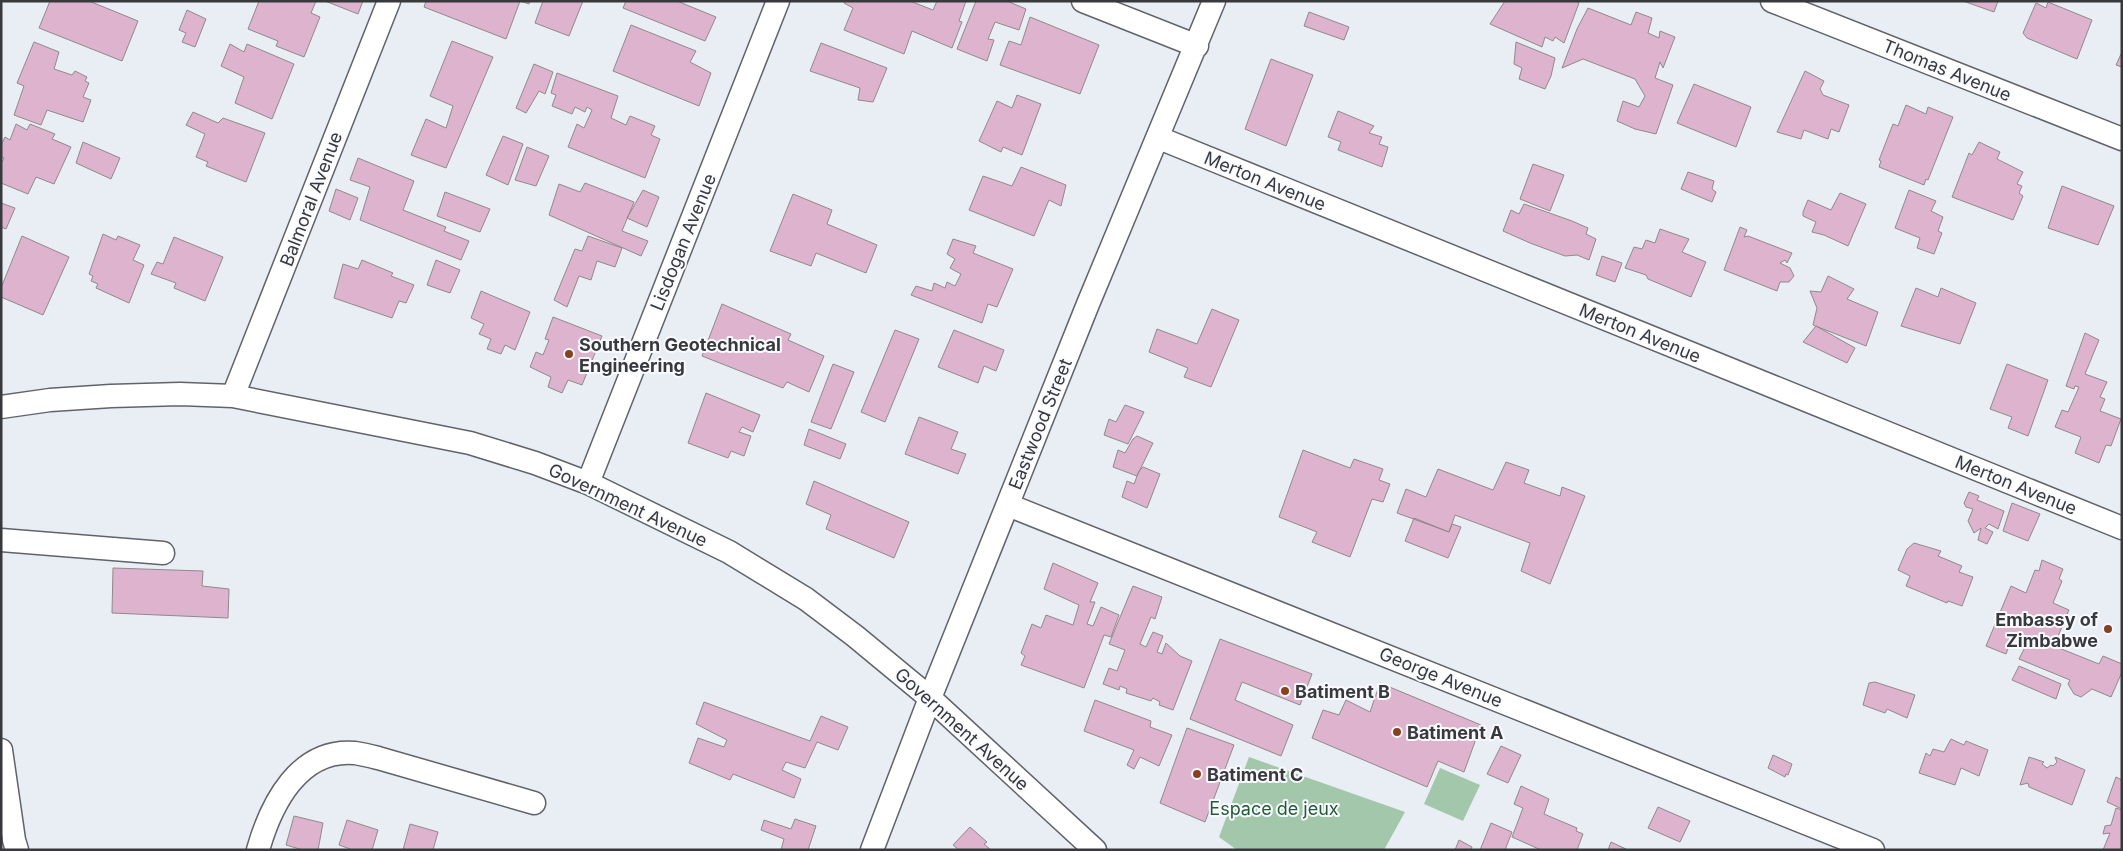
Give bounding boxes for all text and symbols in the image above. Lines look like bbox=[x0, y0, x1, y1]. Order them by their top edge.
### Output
street label: Thomas Avenue bbox=[1880, 35, 2014, 105]
street label: Balmoral Avenue bbox=[276, 129, 346, 269]
street label: Merton Avenue bbox=[1201, 147, 1329, 215]
street label: Lisdogan Avenue bbox=[646, 170, 720, 314]
street label: Merton Avenue bbox=[1576, 299, 1704, 367]
place label: Southern Geotechnical Engineering bbox=[579, 334, 781, 376]
marker: Southern Geotechnical Engineering bbox=[563, 348, 575, 360]
street label: Eastwood Street bbox=[1004, 355, 1076, 493]
street label: Merton Avenue bbox=[1952, 451, 2080, 519]
street label: Government Avenue bbox=[545, 459, 711, 551]
place label: Embassy of Zimbabwe bbox=[1995, 609, 2098, 651]
marker: Embassy of Zimbabwe bbox=[2102, 623, 2114, 635]
street label: George Avenue bbox=[1376, 643, 1506, 711]
street label: Government Avenue bbox=[891, 663, 1033, 795]
place label: Batiment B bbox=[1295, 681, 1390, 702]
marker: Batiment B bbox=[1279, 685, 1291, 697]
place label: Batiment A bbox=[1407, 722, 1503, 743]
marker: Batiment A bbox=[1391, 726, 1403, 738]
place label: Batiment C bbox=[1207, 764, 1303, 785]
marker: Batiment C bbox=[1191, 768, 1203, 780]
park label: Espace de jeux bbox=[1209, 798, 1339, 819]

